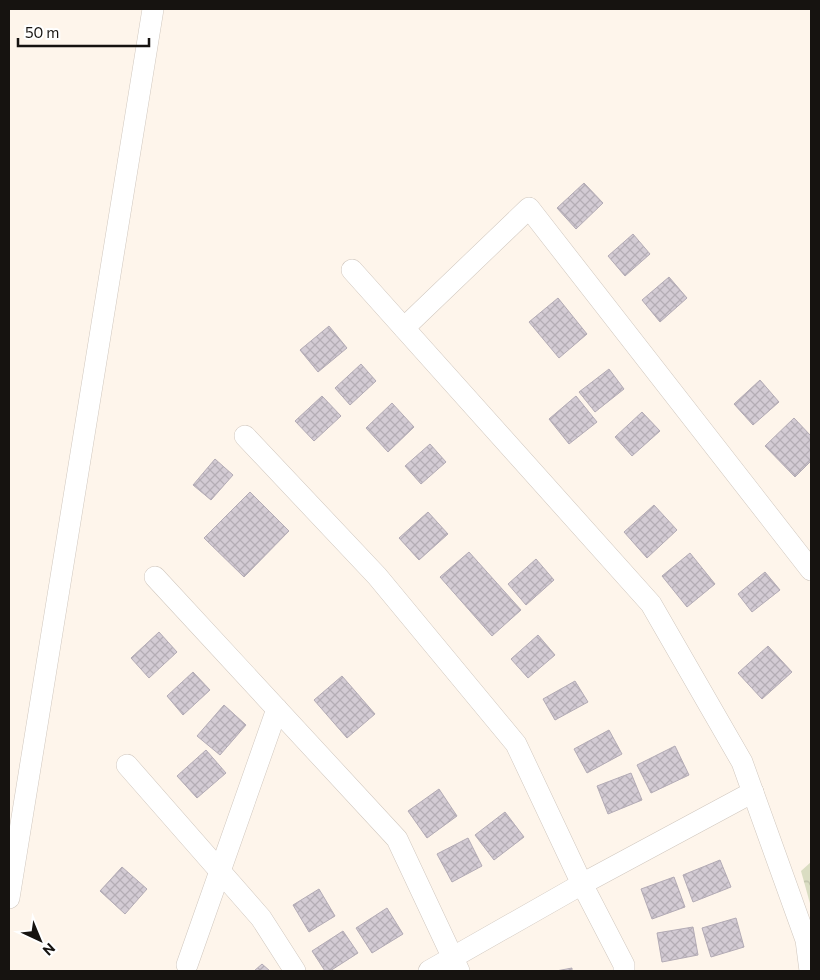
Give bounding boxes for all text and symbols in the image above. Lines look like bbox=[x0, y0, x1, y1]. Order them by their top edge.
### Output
scale bar bbox=[18, 15, 149, 47]
text: 50 m bbox=[25, 23, 59, 41]
north arrow bbox=[15, 915, 65, 965]
text: N bbox=[40, 940, 59, 959]

